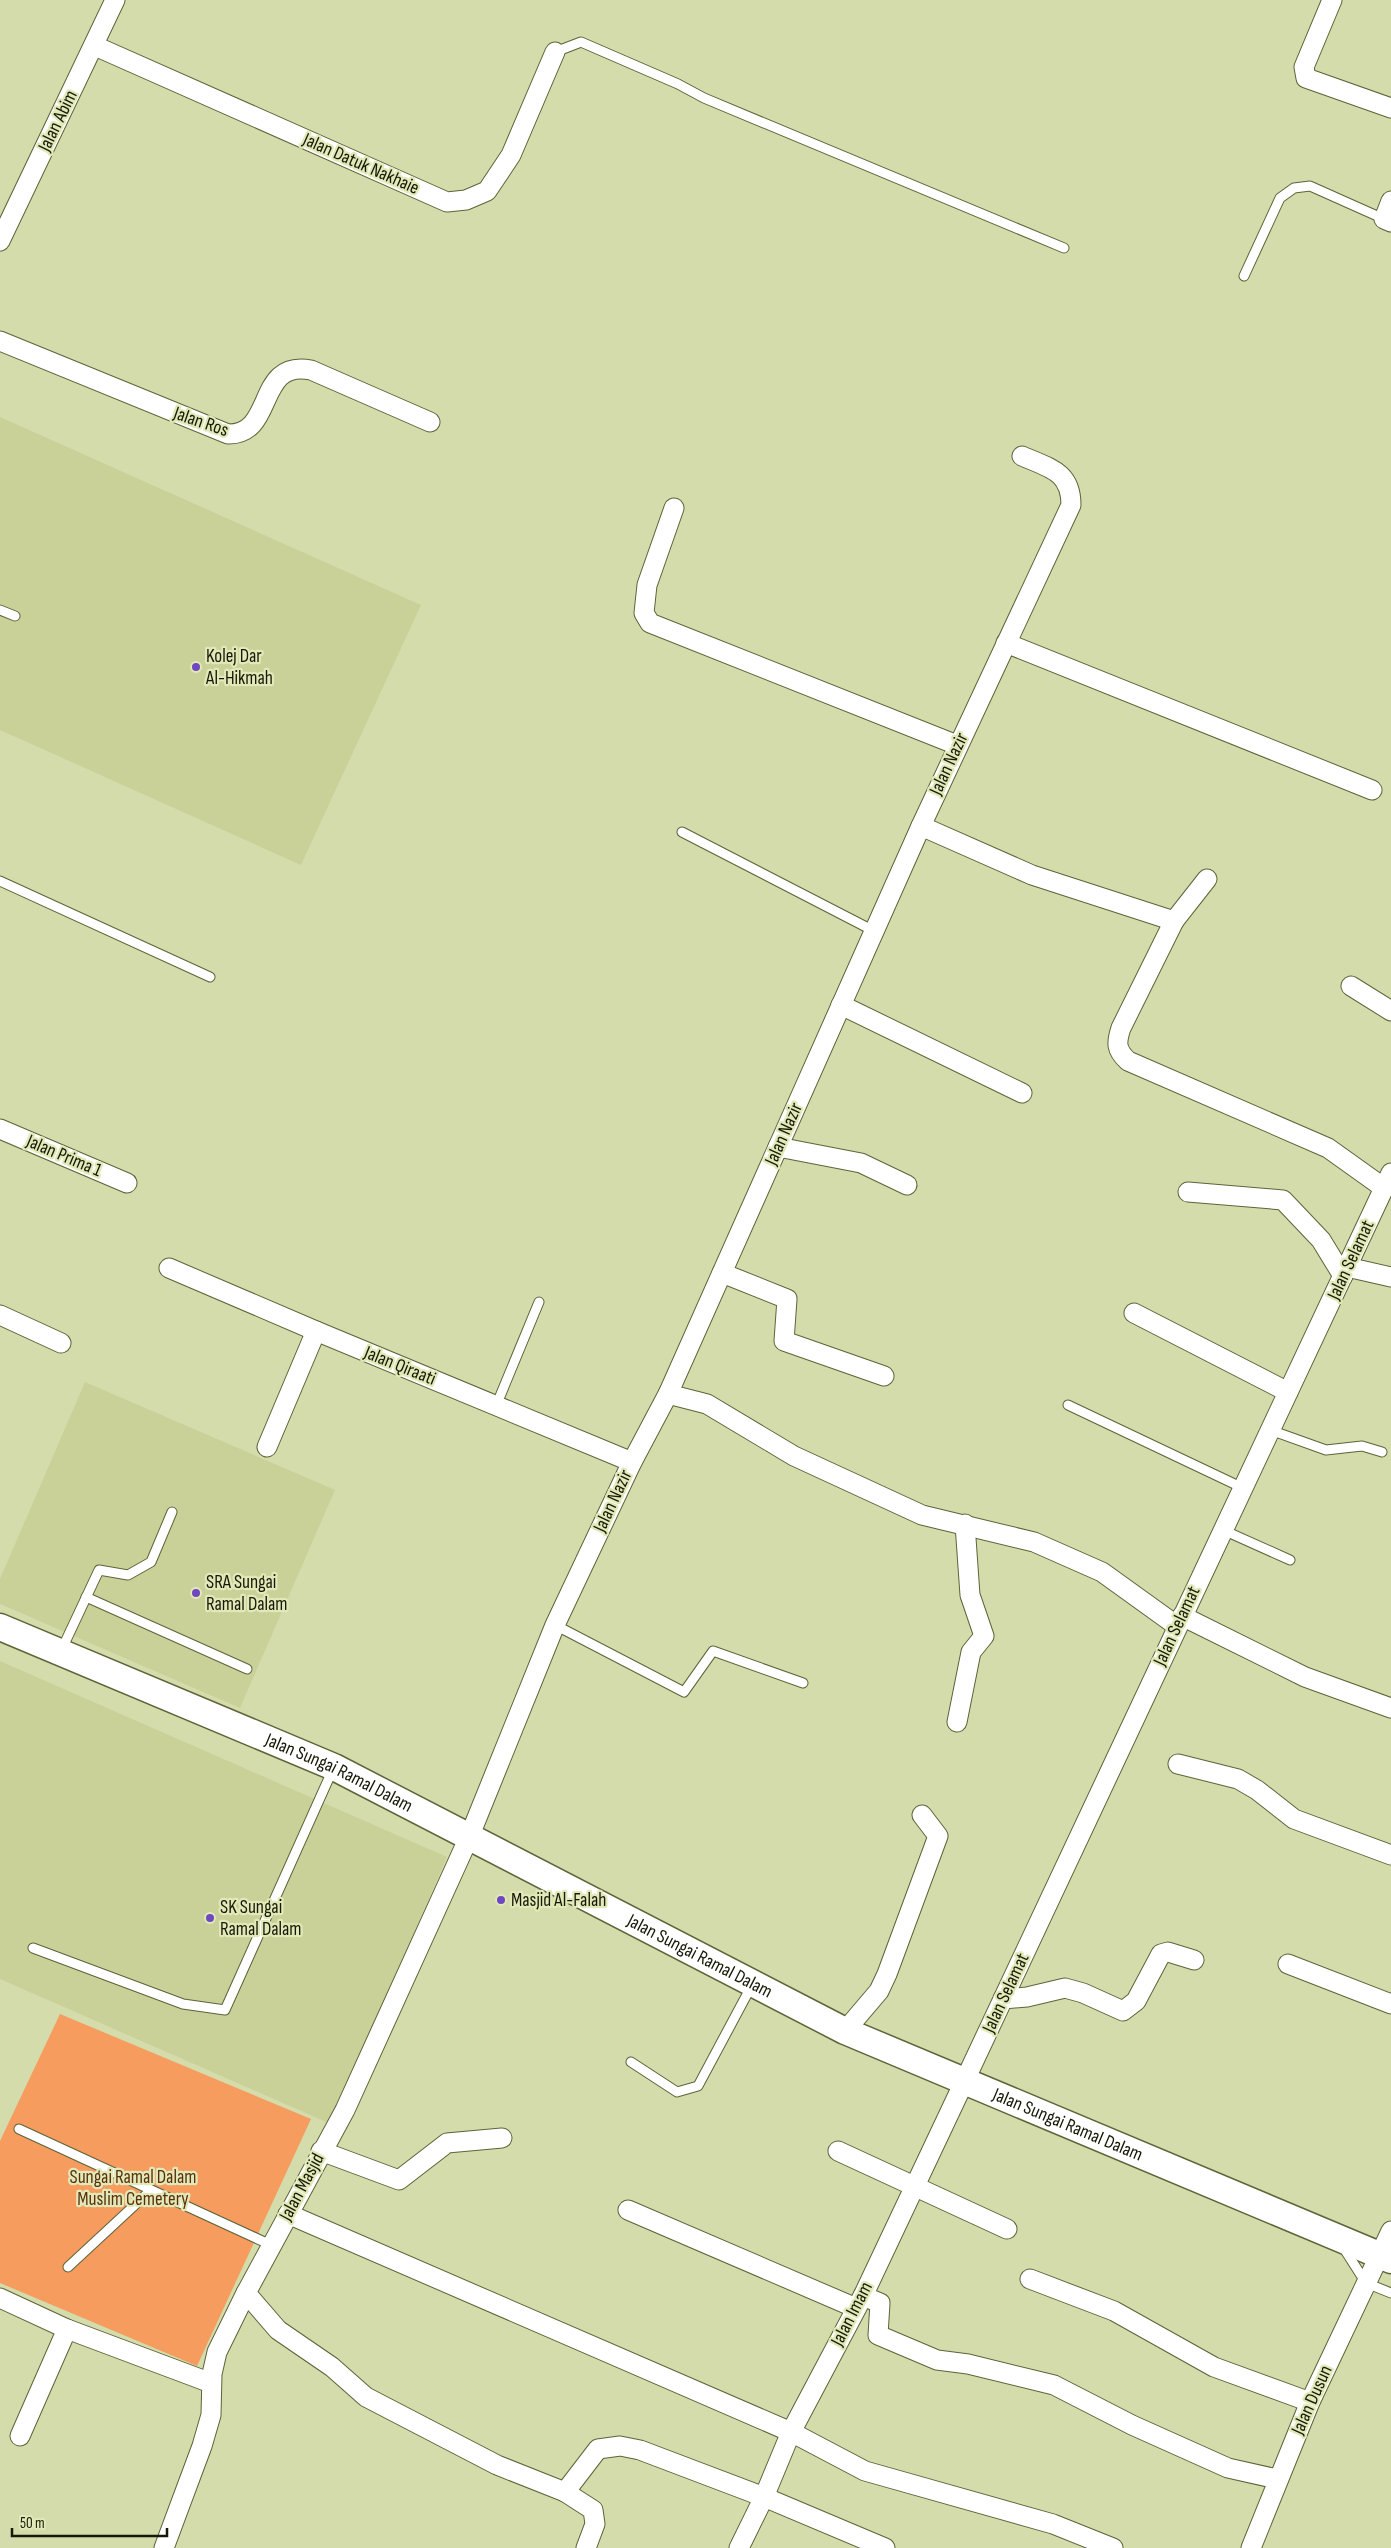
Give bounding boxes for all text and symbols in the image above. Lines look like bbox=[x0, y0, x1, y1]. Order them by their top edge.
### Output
street label: Jalan Abim bbox=[33, 87, 83, 156]
street label: Jalan Datuk Nakhaie bbox=[298, 128, 423, 200]
street label: Jalan Ros bbox=[170, 402, 232, 442]
place label: Kolej Dar Al-Hikmah bbox=[205, 645, 273, 690]
marker: Kolej Dar Al-Hikmah bbox=[190, 661, 202, 673]
street label: Jalan Nazir bbox=[924, 729, 974, 800]
street label: Jalan Nazir bbox=[760, 1099, 808, 1170]
street label: Jalan Prima 1 bbox=[22, 1130, 105, 1182]
street label: Jalan Selamat bbox=[1322, 1216, 1379, 1304]
street label: Jalan Qiraati bbox=[360, 1341, 439, 1391]
street label: Jalan Nazir bbox=[588, 1466, 638, 1537]
place label: SRA Sungai Ramal Dalam bbox=[206, 1571, 288, 1616]
street label: Jalan Selamat bbox=[1148, 1582, 1205, 1670]
marker: SRA Sungai Ramal Dalam bbox=[190, 1587, 202, 1599]
street label: Jalan Sungai Ramal Dalam bbox=[261, 1728, 417, 1817]
place label: Masjid Al-Falah bbox=[511, 1889, 606, 1912]
marker: Masjid Al-Falah bbox=[495, 1894, 507, 1906]
place label: SK Sungai Ramal Dalam bbox=[220, 1896, 302, 1941]
street label: Jalan Sungai Ramal Dalam bbox=[622, 1909, 776, 2003]
marker: SK Sungai Ramal Dalam bbox=[204, 1912, 216, 1924]
street label: Jalan Selamat bbox=[977, 1949, 1034, 2037]
street label: Jalan Sungai Ramal Dalam bbox=[989, 2082, 1146, 2166]
street label: Jalan Masjid bbox=[274, 2149, 329, 2226]
park label: Sungai Ramal Dalam Muslim Cemetery bbox=[70, 2166, 196, 2211]
street label: Jalan Imam bbox=[826, 2278, 878, 2351]
street label: Jalan Dusun bbox=[1286, 2362, 1337, 2439]
scale bar bbox=[12, 2506, 168, 2538]
text: 50 m bbox=[20, 2514, 45, 2533]

